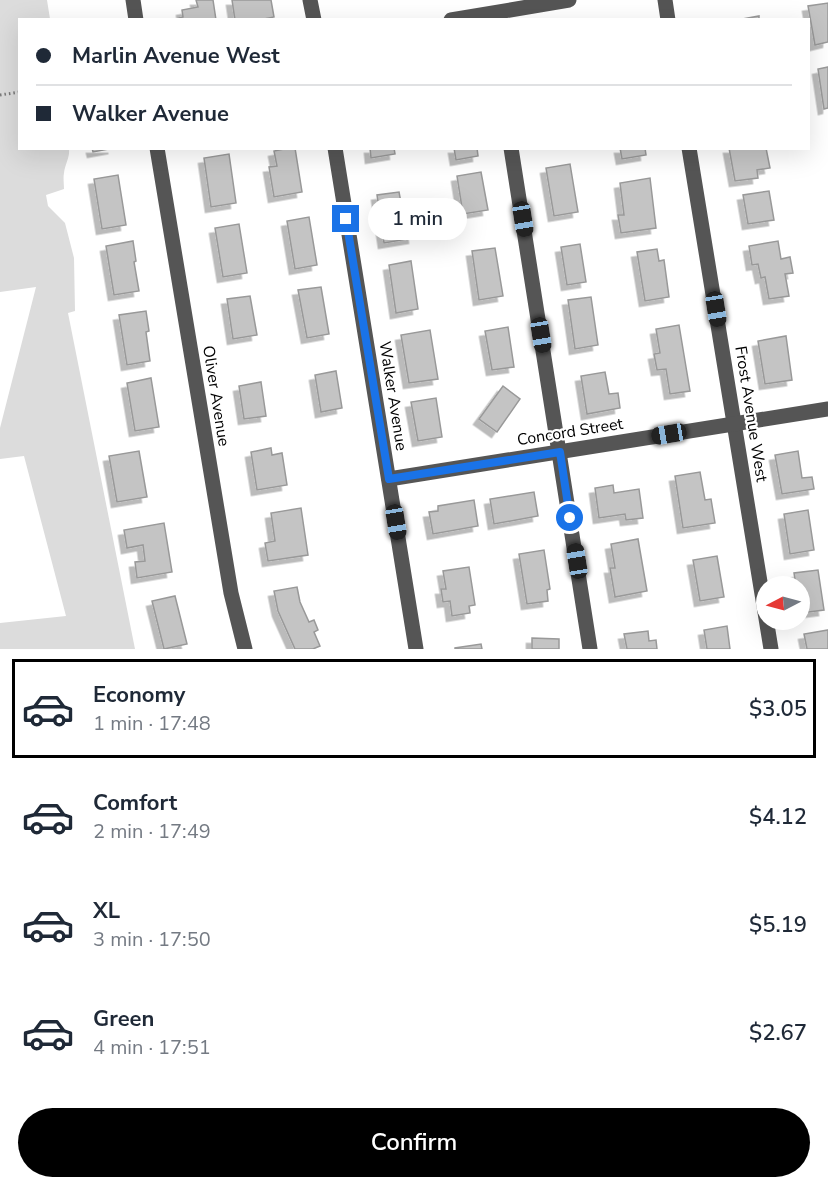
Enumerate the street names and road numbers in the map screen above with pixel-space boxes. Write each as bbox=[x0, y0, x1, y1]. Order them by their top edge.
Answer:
street label: Walker Avenue bbox=[373, 340, 413, 452]
street label: Oliver Avenue bbox=[197, 344, 235, 448]
street label: Frost Avenue West bbox=[729, 344, 773, 484]
street label: Concord Street bbox=[515, 413, 625, 451]

